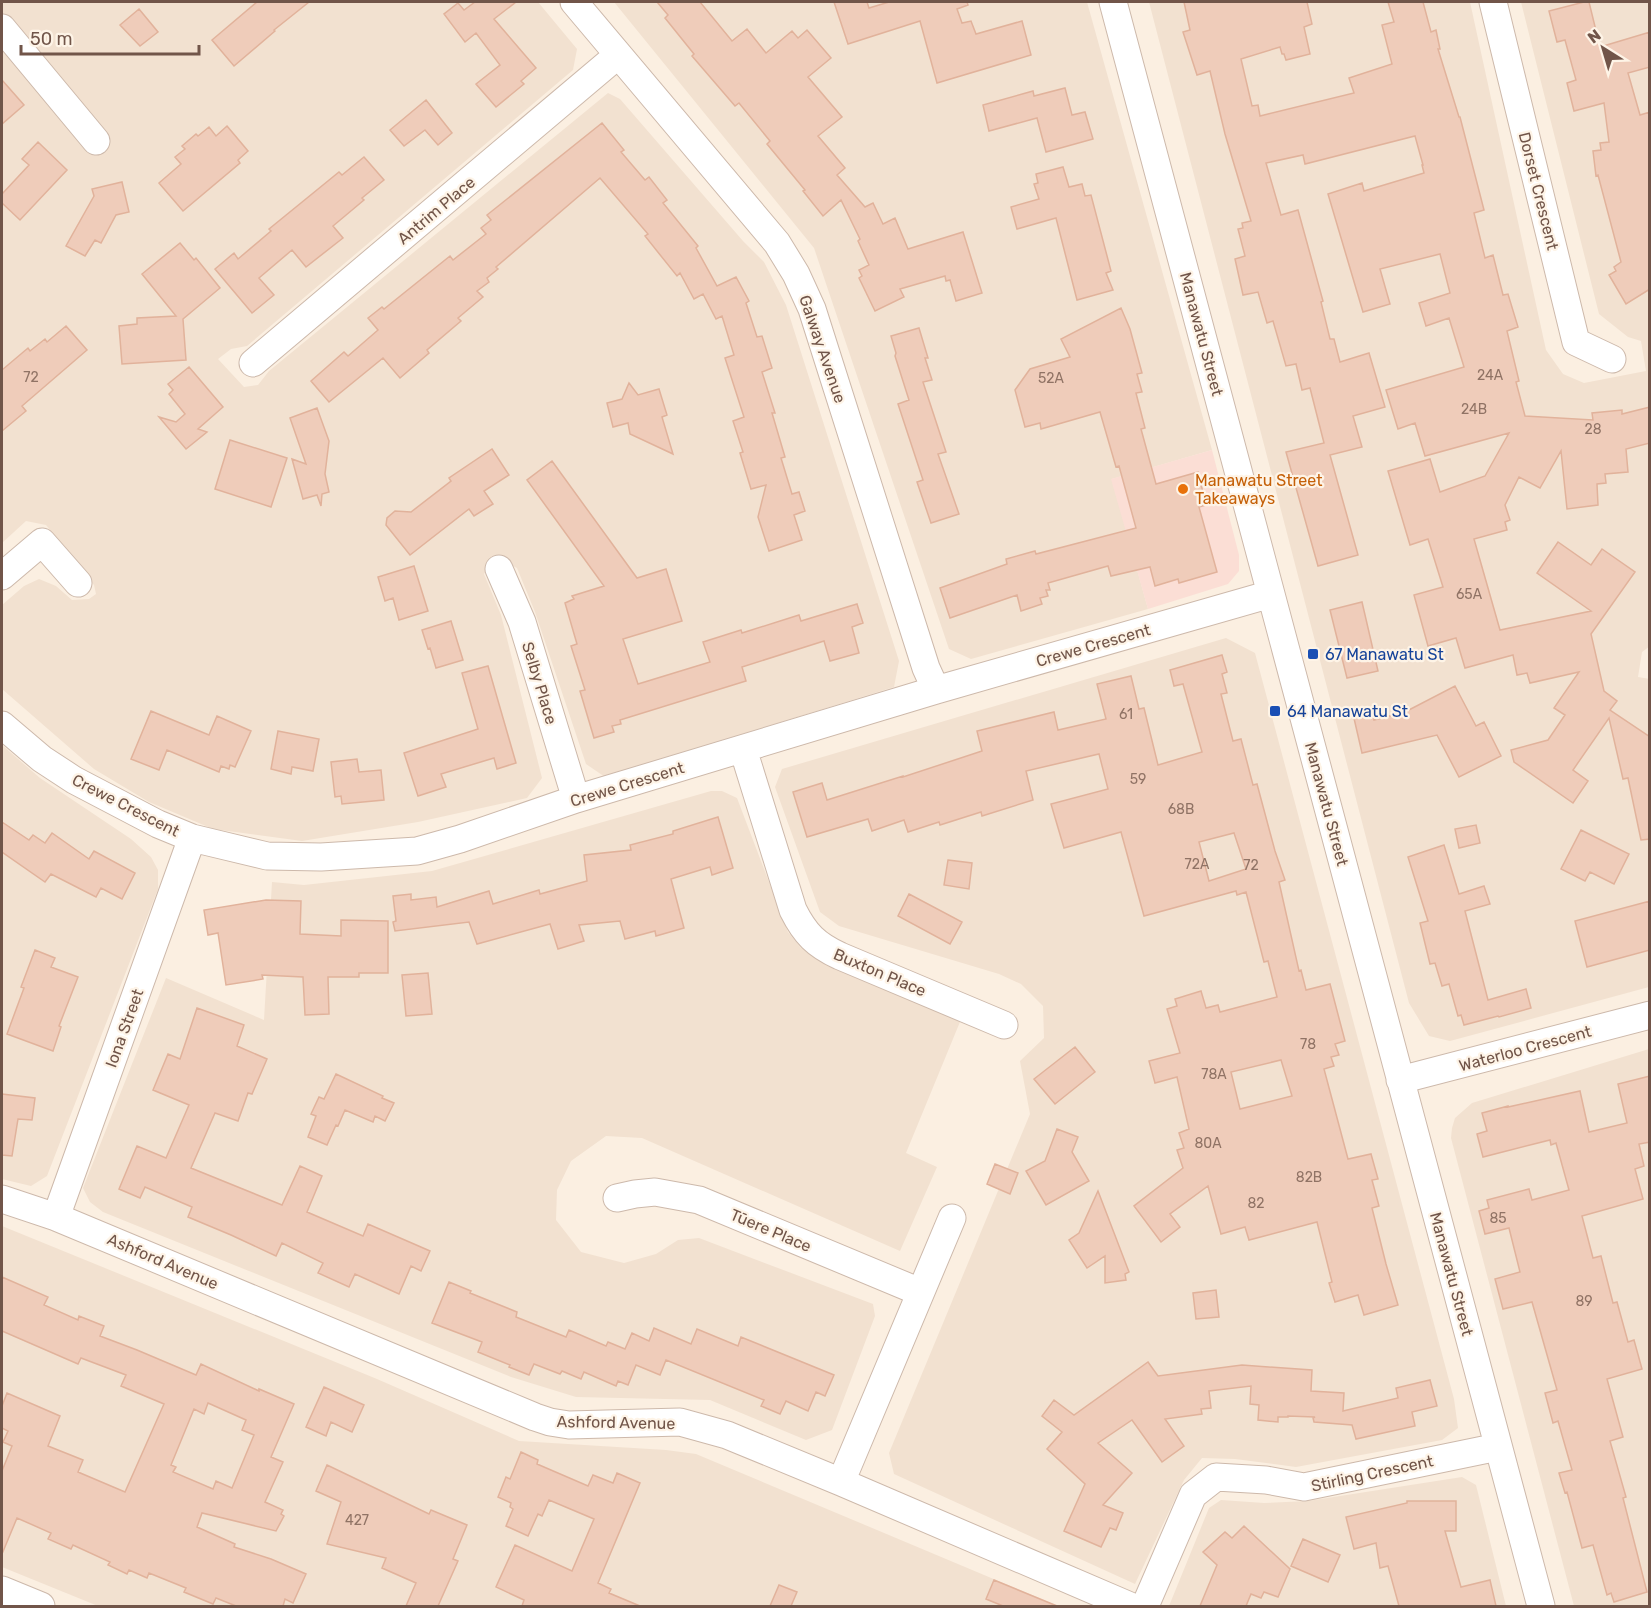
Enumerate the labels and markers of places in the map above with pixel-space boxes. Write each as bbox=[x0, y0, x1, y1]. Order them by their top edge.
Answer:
place label: Manawatu Street Takeaways bbox=[1195, 471, 1322, 508]
marker: Manawatu Street Takeaways bbox=[1176, 482, 1190, 496]
place label: 67 Manawatu St bbox=[1325, 645, 1444, 664]
marker: 67 Manawatu St bbox=[1306, 647, 1320, 661]
place label: 64 Manawatu St bbox=[1287, 702, 1408, 721]
marker: 64 Manawatu St bbox=[1268, 704, 1282, 718]

